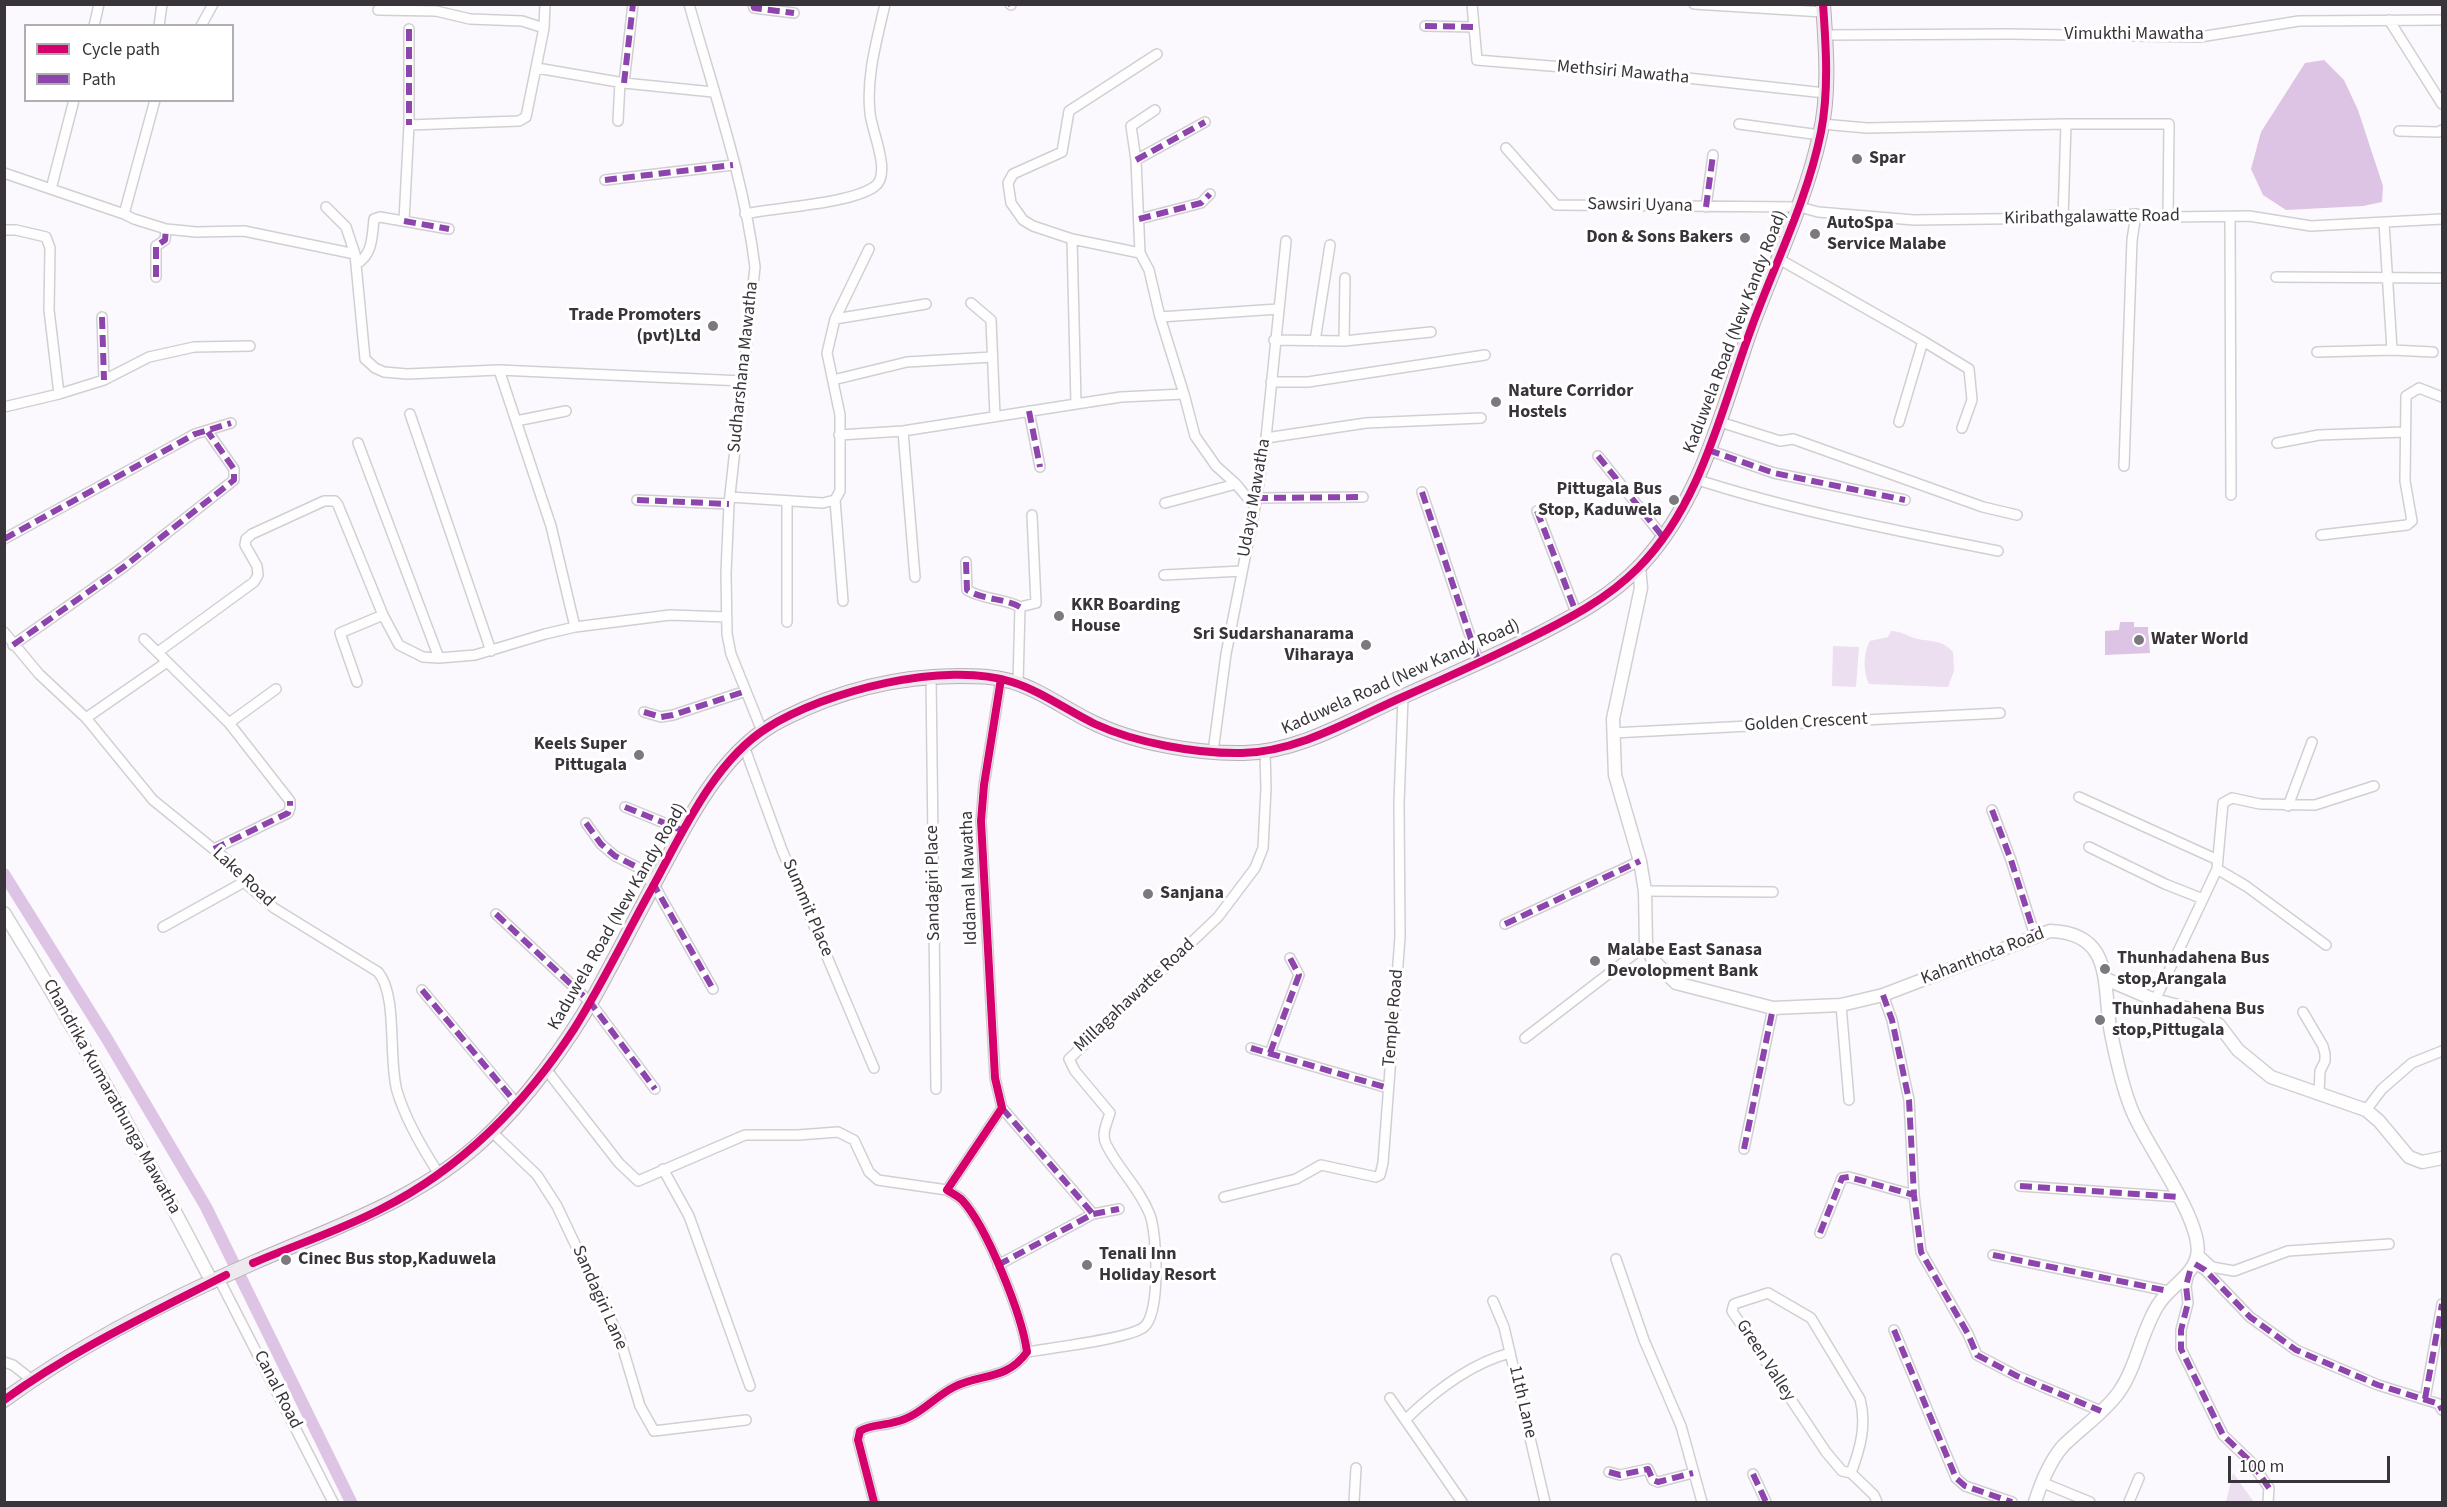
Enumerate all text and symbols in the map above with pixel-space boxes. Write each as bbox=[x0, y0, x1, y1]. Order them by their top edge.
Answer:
legend bbox=[24, 24, 234, 102]
street label: Vimukthi Mawatha bbox=[2064, 24, 2204, 46]
text: Cycle path bbox=[82, 37, 160, 62]
street label: Methsiri Mawatha bbox=[1556, 56, 1690, 90]
text: Path bbox=[82, 67, 116, 92]
place label: Spar bbox=[1869, 148, 1906, 170]
marker: Spar bbox=[1850, 152, 1864, 166]
street label: Sawsiri Uyana bbox=[1587, 194, 1693, 218]
street label: Kiribathgalawatte Road bbox=[2004, 206, 2180, 230]
street label: Kaduwela Road (New Kandy Road) bbox=[1680, 207, 1792, 457]
place label: AutoSpa Service Malabe bbox=[1827, 213, 1946, 256]
place label: Don & Sons Bakers bbox=[1586, 227, 1733, 249]
marker: AutoSpa Service Malabe bbox=[1808, 227, 1822, 241]
marker: Don & Sons Bakers bbox=[1738, 231, 1752, 245]
street label: Sudharshana Mawatha bbox=[724, 280, 764, 454]
place label: Trade Promoters (pvt)Ltd bbox=[569, 305, 701, 348]
marker: Trade Promoters (pvt)Ltd bbox=[706, 319, 720, 333]
place label: Nature Corridor Hostels bbox=[1508, 381, 1633, 424]
marker: Nature Corridor Hostels bbox=[1489, 395, 1503, 409]
street label: Udaya Mawatha bbox=[1234, 437, 1276, 559]
place label: Pittugala Bus Stop, Kaduwela bbox=[1538, 479, 1662, 522]
marker: Pittugala Bus Stop, Kaduwela bbox=[1667, 493, 1681, 507]
place label: KKR Boarding House bbox=[1071, 595, 1180, 638]
marker: KKR Boarding House bbox=[1052, 609, 1066, 623]
street label: Kaduwela Road (New Kandy Road) bbox=[1278, 616, 1524, 740]
place label: Sri Sudarshanarama Viharaya bbox=[1193, 624, 1354, 666]
place label: Water World bbox=[2151, 629, 2248, 651]
marker: Water World bbox=[2132, 633, 2146, 647]
marker: Sri Sudarshanarama Viharaya bbox=[1359, 638, 1373, 652]
street label: Golden Crescent bbox=[1744, 709, 1868, 737]
place label: Keels Super Pittugala bbox=[534, 734, 627, 777]
marker: Keels Super Pittugala bbox=[632, 748, 646, 762]
street label: Kaduwela Road (New Kandy Road) bbox=[544, 800, 692, 1034]
street label: Iddamal Mawatha bbox=[957, 810, 983, 946]
street label: Sandagiri Place bbox=[922, 825, 946, 941]
street label: Lake Road bbox=[207, 844, 279, 912]
street label: Summit Place bbox=[777, 856, 837, 960]
place label: Sanjana bbox=[1160, 883, 1224, 905]
marker: Sanjana bbox=[1141, 887, 1155, 901]
street label: Kahanthota Road bbox=[1918, 924, 2048, 990]
street label: Millagahawatte Road bbox=[1070, 935, 1200, 1057]
place label: Malabe East Sanasa Devolopment Bank bbox=[1607, 940, 1762, 982]
place label: Thunhadahena Bus stop,Arangala bbox=[2117, 948, 2269, 990]
marker: Malabe East Sanasa Devolopment Bank bbox=[1588, 954, 1602, 968]
marker: Thunhadahena Bus stop,Arangala bbox=[2098, 962, 2112, 976]
street label: Temple Road bbox=[1379, 968, 1409, 1068]
street label: Chandrika Kumarathunga Mawatha bbox=[37, 976, 185, 1218]
place label: Thunhadahena Bus stop,Pittugala bbox=[2112, 999, 2264, 1042]
marker: Thunhadahena Bus stop,Pittugala bbox=[2093, 1013, 2107, 1027]
street label: Sandagiri Lane bbox=[566, 1242, 632, 1354]
place label: Tenali Inn Holiday Resort bbox=[1099, 1244, 1216, 1286]
place label: Cinec Bus stop,Kaduwela bbox=[298, 1249, 496, 1271]
marker: Cinec Bus stop,Kaduwela bbox=[279, 1253, 293, 1267]
marker: Tenali Inn Holiday Resort bbox=[1080, 1258, 1094, 1272]
street label: Green Valley bbox=[1731, 1316, 1799, 1406]
street label: Canal Road bbox=[248, 1347, 306, 1433]
street label: 11th Lane bbox=[1503, 1364, 1541, 1440]
scale bar bbox=[2231, 1444, 2393, 1482]
text: 100 m bbox=[2239, 1454, 2284, 1479]

